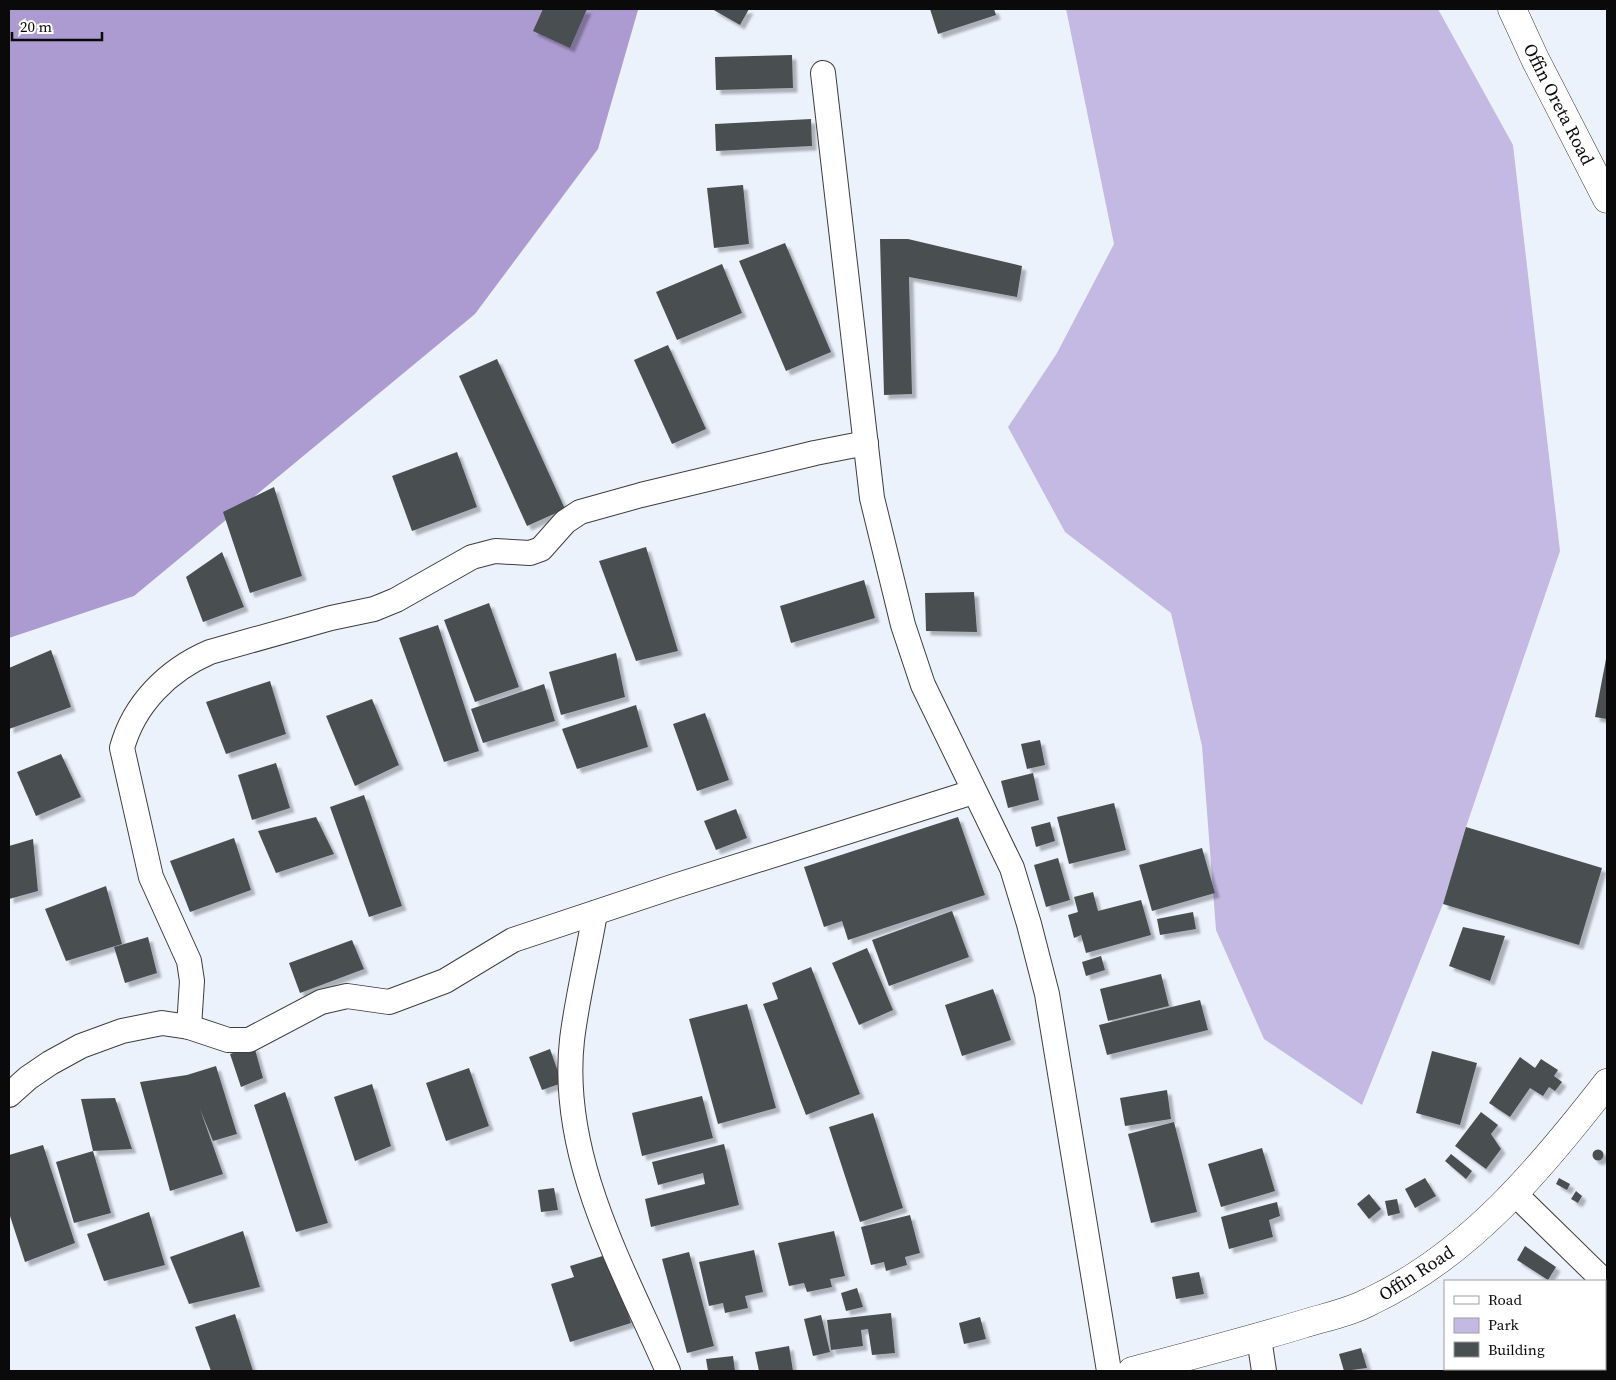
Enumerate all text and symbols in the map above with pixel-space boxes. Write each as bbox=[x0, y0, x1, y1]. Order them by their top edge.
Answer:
scale bar bbox=[12, 10, 102, 42]
text: 20 m bbox=[20, 16, 52, 37]
street label: Offin Oreta Road bbox=[1518, 39, 1600, 169]
street label: Offin Road bbox=[1374, 1239, 1458, 1307]
legend bbox=[1444, 1280, 1606, 1370]
text: Road bbox=[1488, 1289, 1522, 1310]
text: Park bbox=[1488, 1314, 1520, 1335]
text: Building bbox=[1488, 1339, 1545, 1360]

